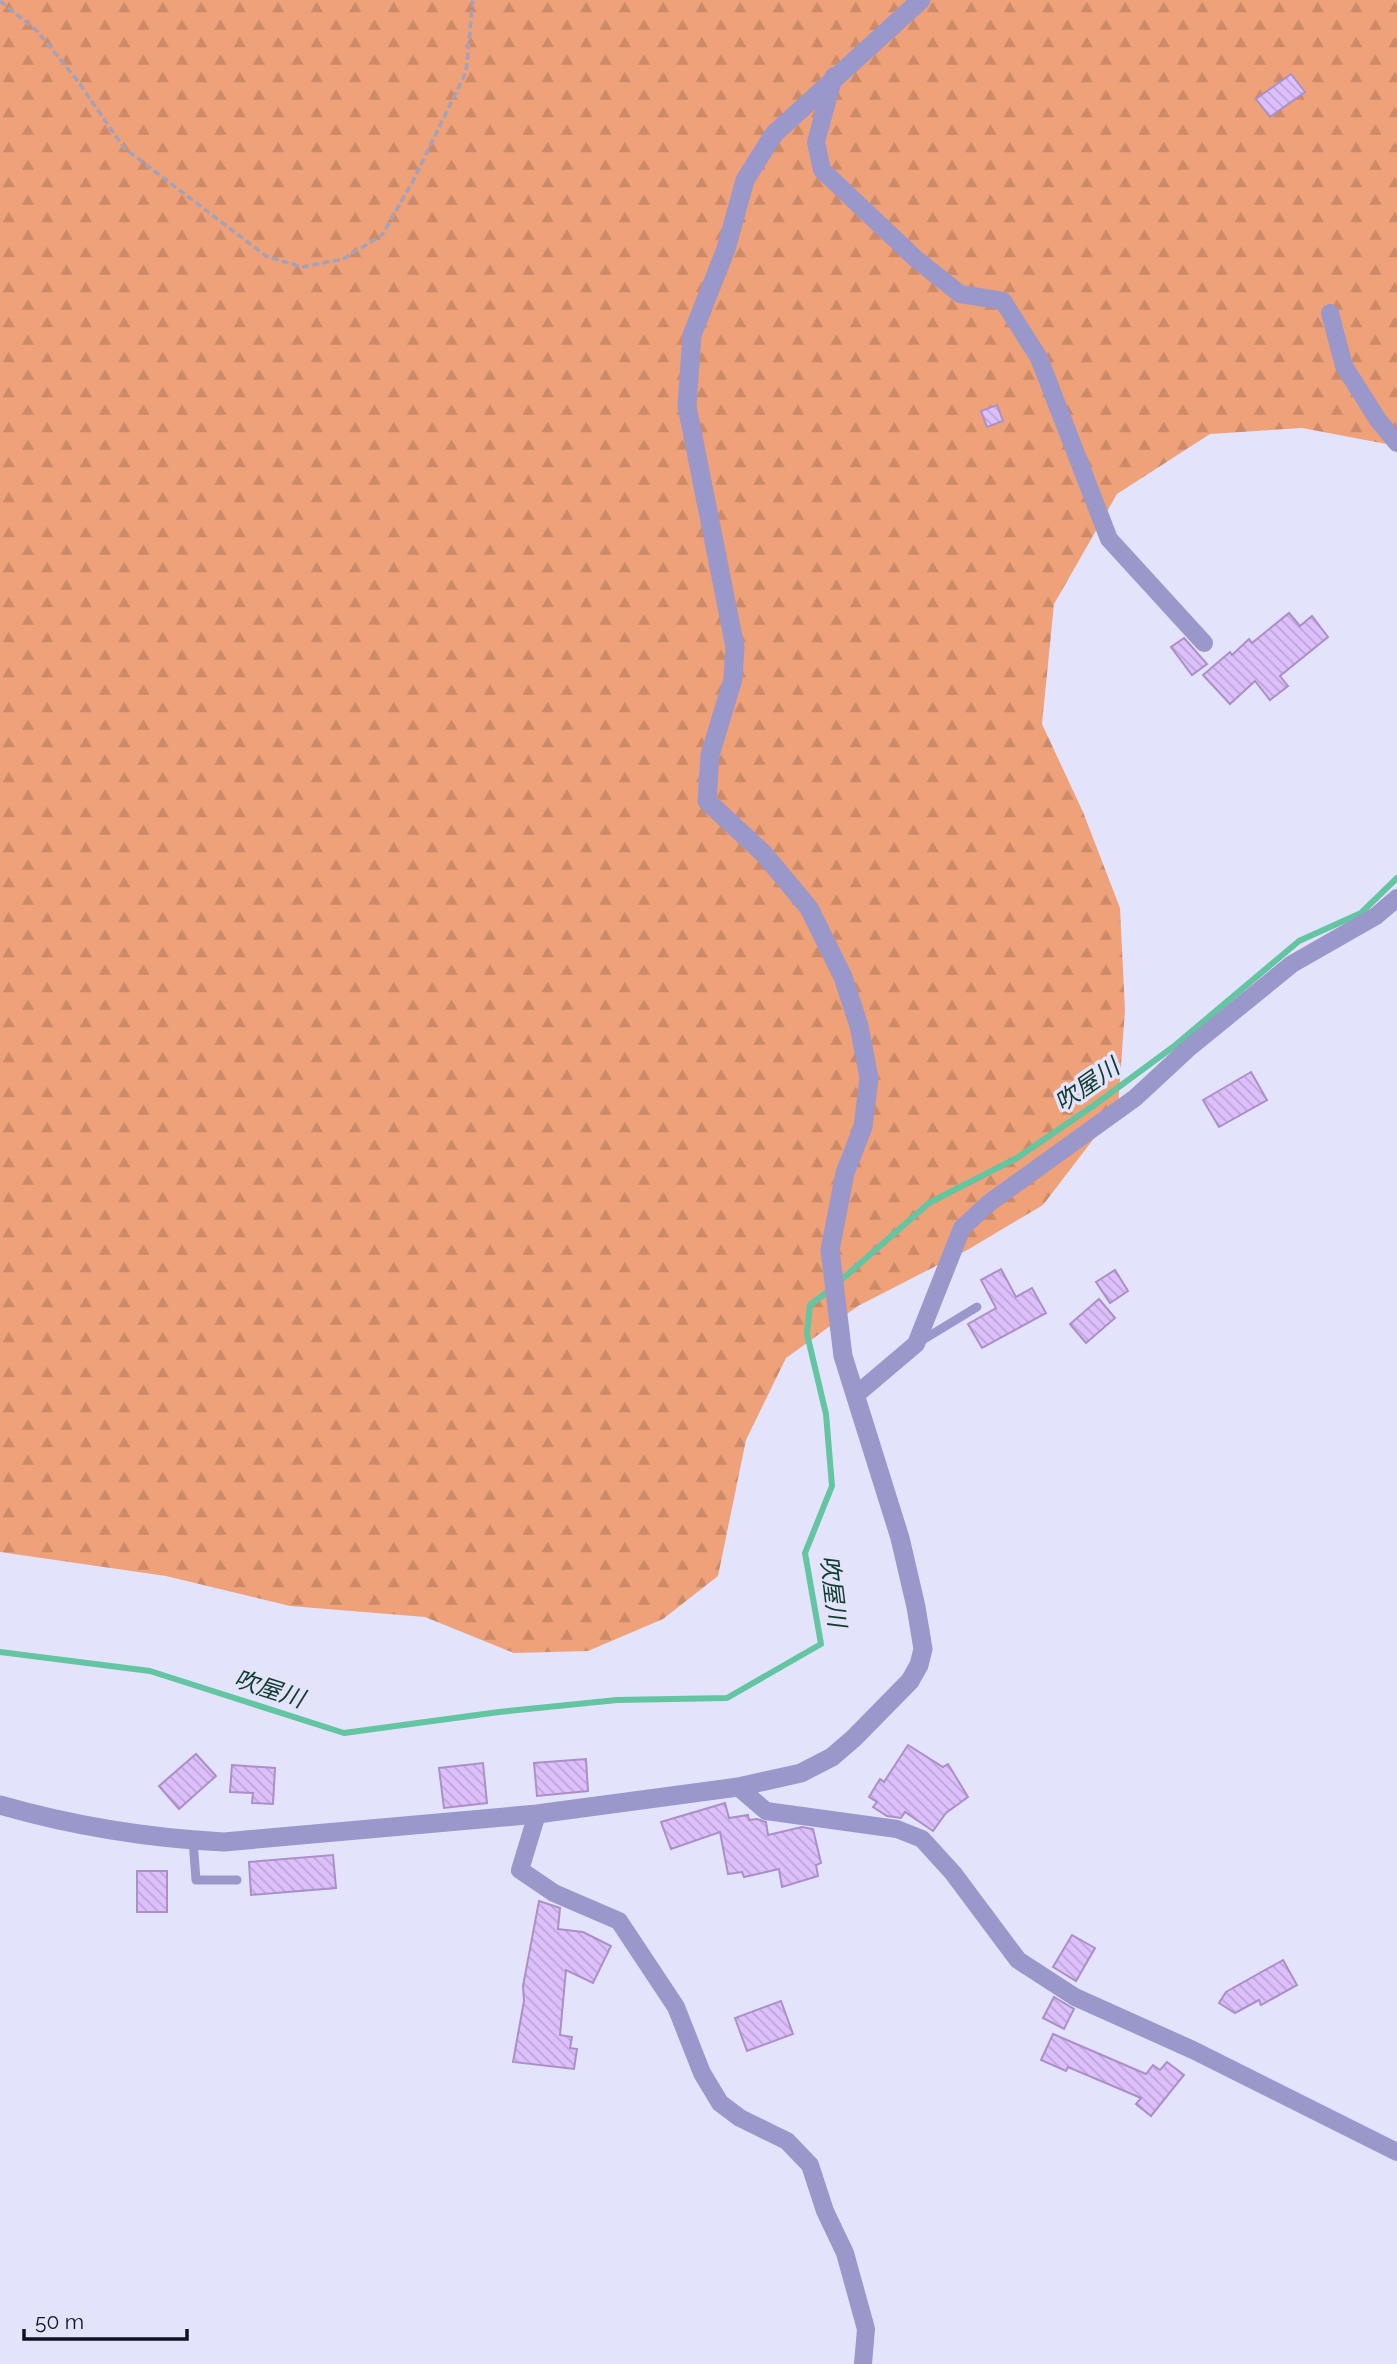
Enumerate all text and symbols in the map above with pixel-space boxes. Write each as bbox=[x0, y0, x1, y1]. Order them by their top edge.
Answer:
water label: 吹屋川 bbox=[1049, 1050, 1127, 1117]
water label: 吹屋川 bbox=[815, 1553, 853, 1631]
water label: 吹屋川 bbox=[230, 1664, 311, 1714]
scale bar bbox=[24, 2298, 187, 2342]
text: 50 m bbox=[35, 2309, 84, 2334]

